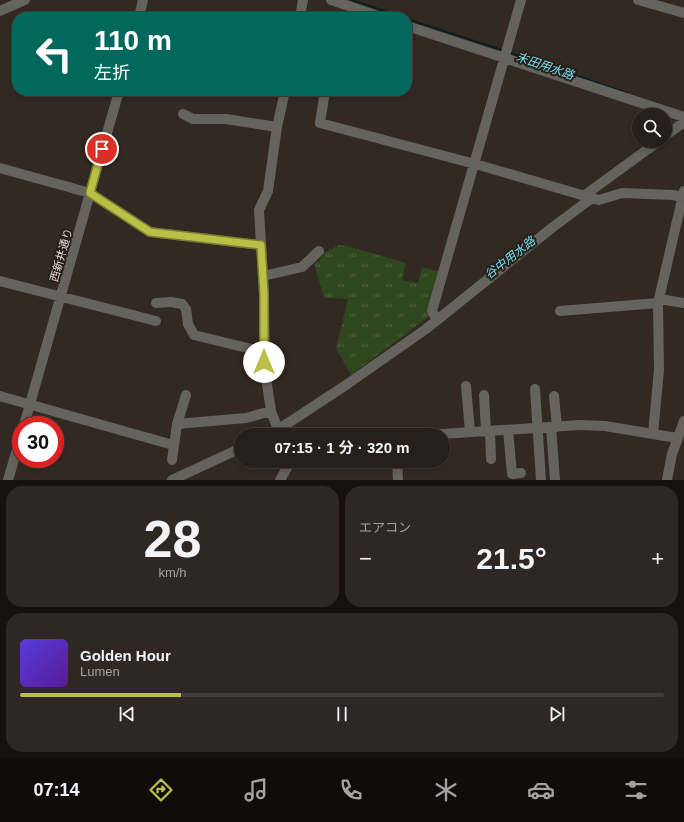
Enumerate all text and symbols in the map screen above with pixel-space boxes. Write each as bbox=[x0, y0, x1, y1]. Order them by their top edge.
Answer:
text: 110 m bbox=[94, 25, 172, 56]
icon: left bbox=[28, 28, 80, 80]
water label: 末田用水路 bbox=[514, 50, 577, 83]
text: 左折 bbox=[94, 63, 130, 83]
map controls bbox=[632, 108, 672, 148]
button: search bbox=[632, 108, 672, 148]
pin bbox=[85, 132, 119, 166]
icon: arrive bbox=[91, 138, 113, 160]
street label: 西新井通り bbox=[48, 227, 74, 283]
water label: 谷中用水路 bbox=[482, 233, 539, 282]
position arrow bbox=[243, 341, 285, 383]
speed limit sign: 30 bbox=[12, 416, 64, 468]
text: 07:15 · 1 分 · 320 m bbox=[274, 439, 410, 456]
text: 28 bbox=[144, 510, 201, 568]
text: エアコン bbox=[359, 520, 411, 535]
text: 21.5° bbox=[476, 542, 547, 575]
text: − bbox=[359, 546, 372, 571]
text: + bbox=[651, 546, 664, 571]
text: km/h bbox=[158, 565, 187, 580]
text: Golden Hour bbox=[80, 647, 171, 664]
text: Lumen bbox=[80, 664, 120, 679]
icon: previous bbox=[116, 703, 138, 725]
icon: pause bbox=[331, 703, 353, 725]
icon: next bbox=[546, 703, 568, 725]
icon: directions bbox=[147, 776, 175, 804]
icon: music bbox=[242, 776, 270, 804]
icon: phone bbox=[337, 776, 365, 804]
icon: climate bbox=[432, 776, 460, 804]
icon: car bbox=[527, 776, 555, 804]
icon: filters bbox=[622, 776, 650, 804]
text: 07:14 bbox=[34, 780, 80, 800]

